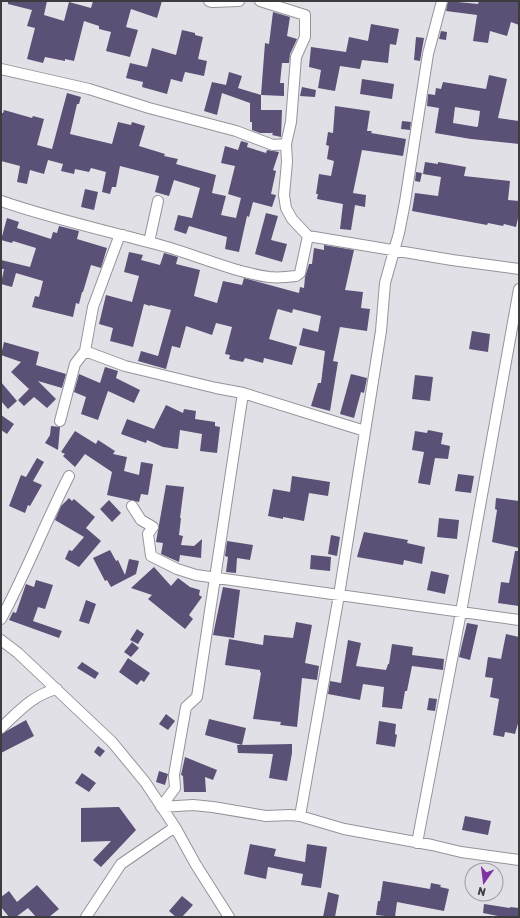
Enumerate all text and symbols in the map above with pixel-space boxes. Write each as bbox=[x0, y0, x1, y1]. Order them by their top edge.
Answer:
north arrow bbox=[464, 862, 504, 902]
text: N bbox=[476, 884, 487, 898]

